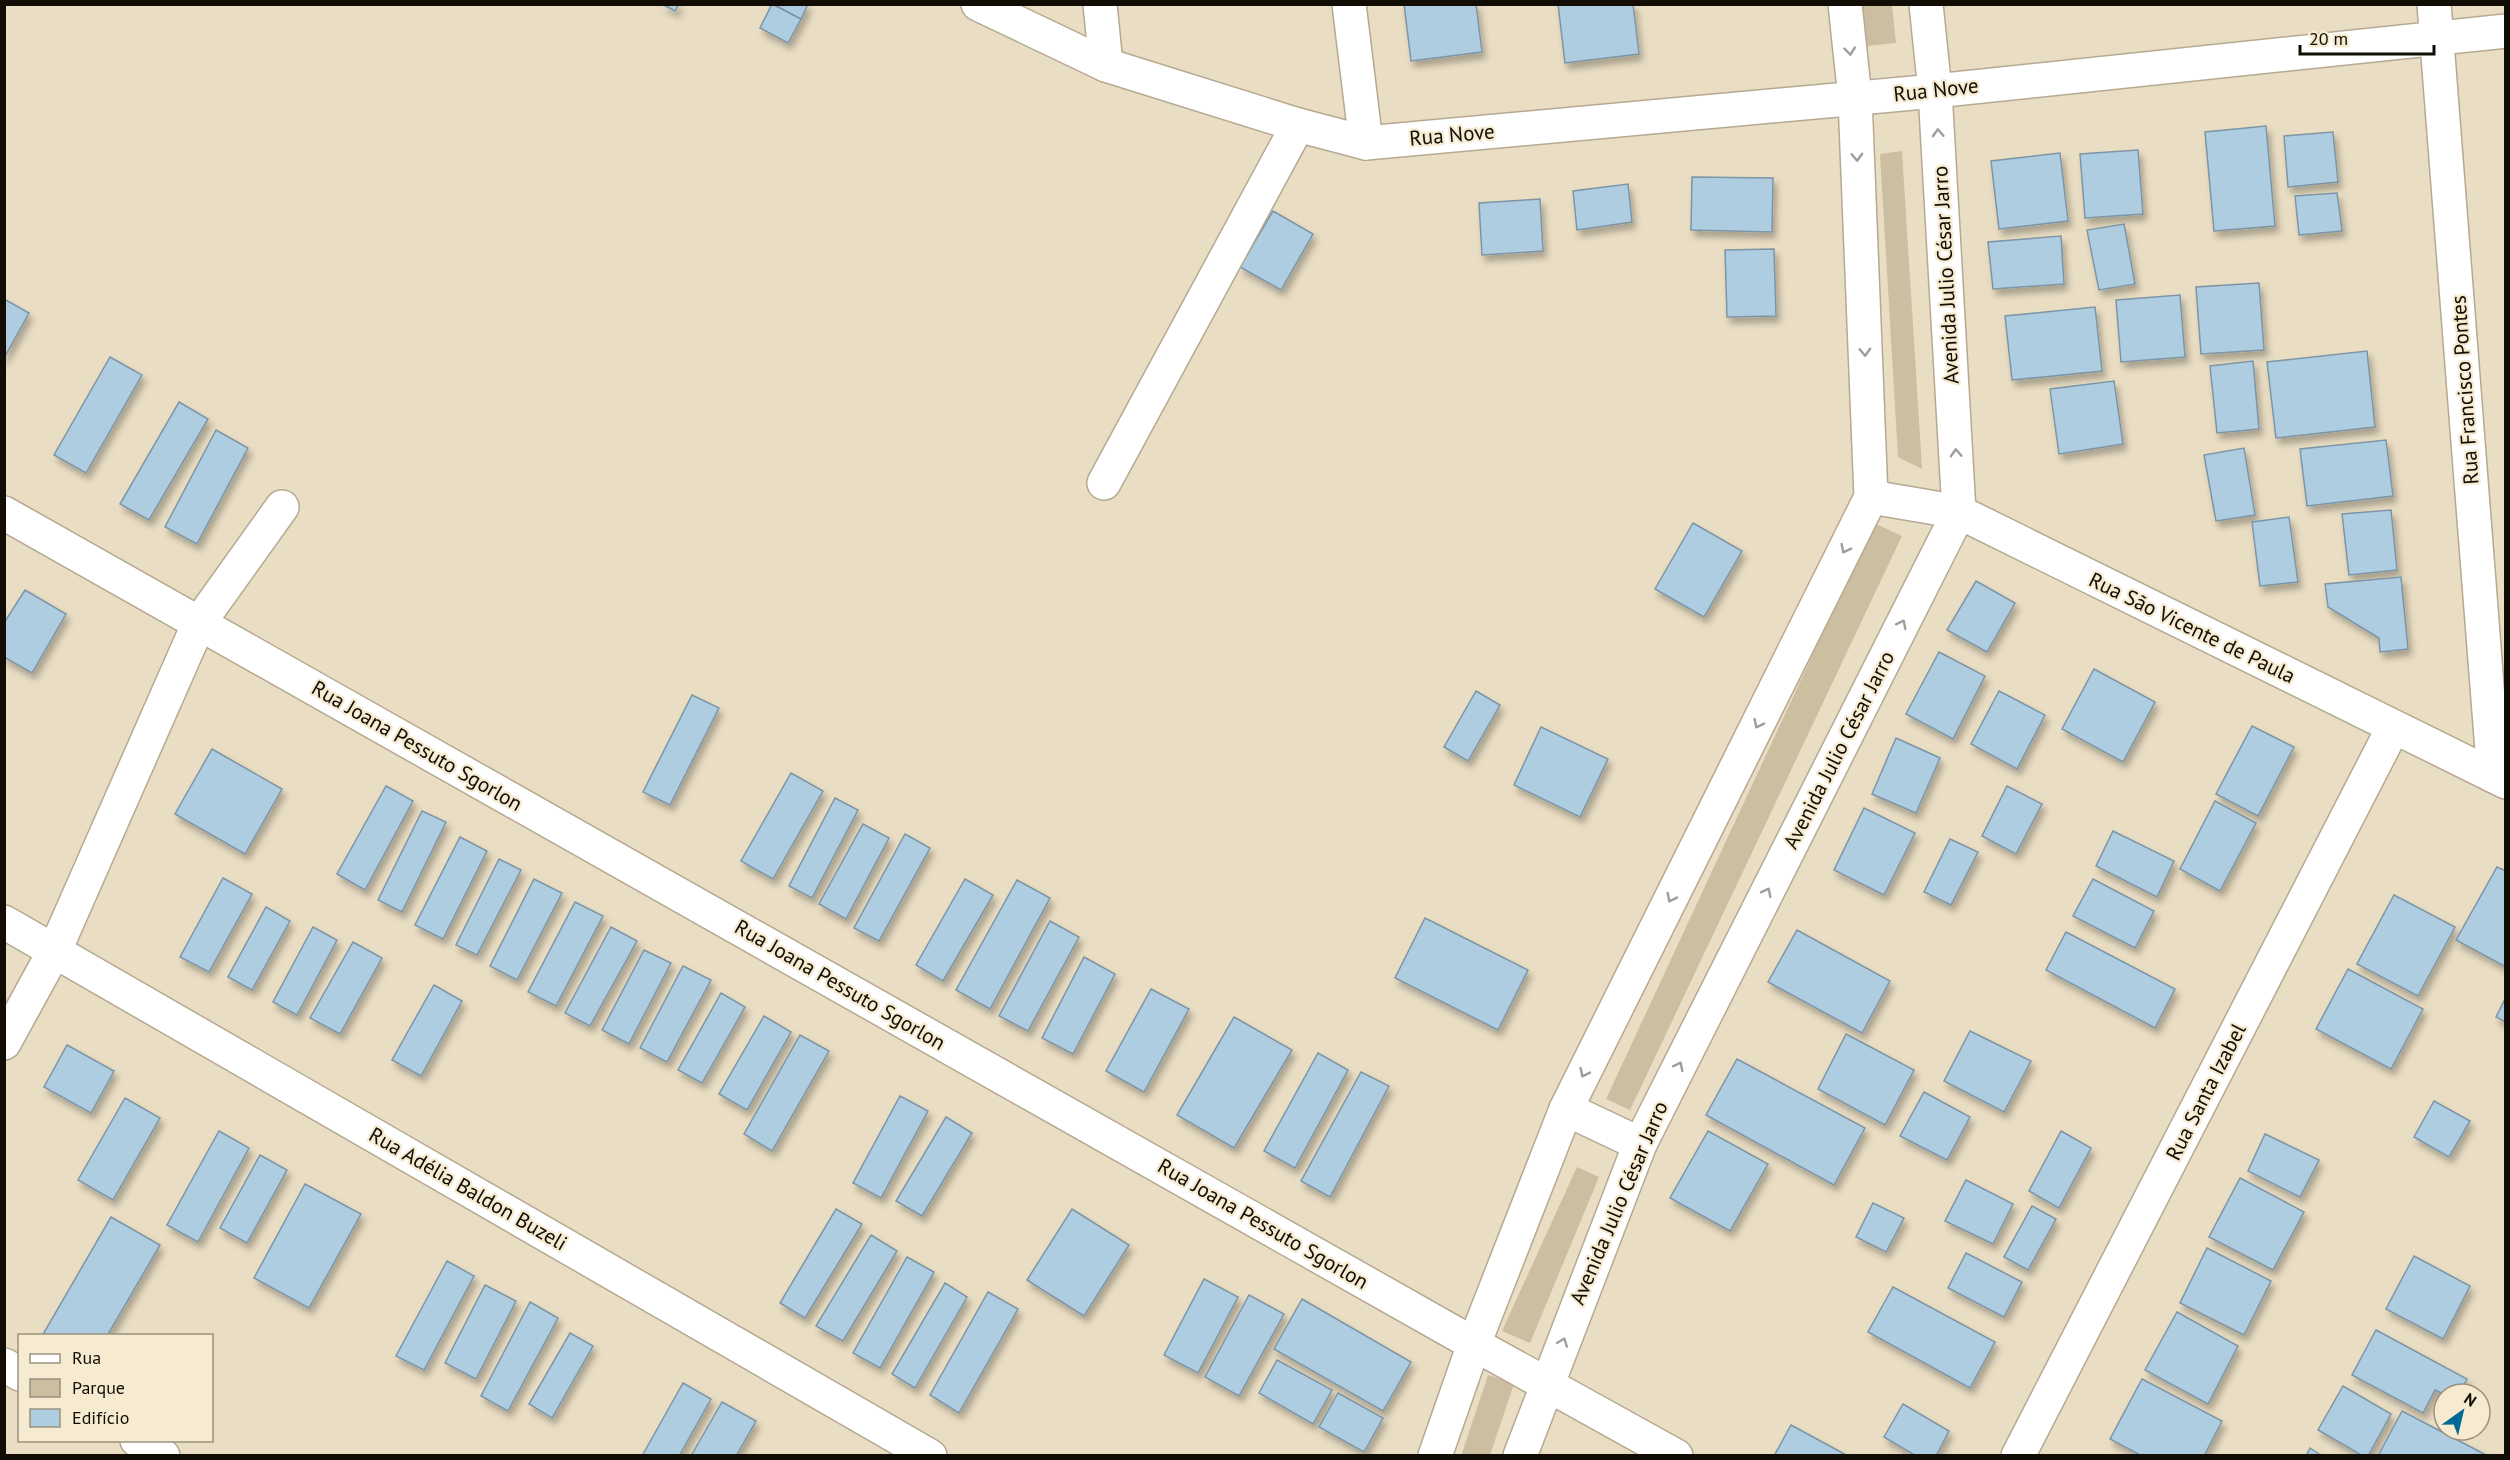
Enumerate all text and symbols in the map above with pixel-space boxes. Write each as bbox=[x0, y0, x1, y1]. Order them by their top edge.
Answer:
scale bar bbox=[2300, 18, 2434, 56]
text: 20 m bbox=[2309, 27, 2348, 50]
one-way arrow bbox=[1843, 47, 1856, 56]
street label: Rua Nove bbox=[1892, 72, 1980, 107]
street label: Rua Nove bbox=[1408, 117, 1496, 152]
one-way arrow bbox=[1931, 128, 1944, 137]
one-way arrow bbox=[1851, 152, 1863, 161]
street label: Avenida Julio César Jarro bbox=[1926, 165, 1965, 385]
street label: Rua Francisco Pontes bbox=[2444, 295, 2485, 485]
one-way arrow bbox=[1858, 347, 1871, 356]
one-way arrow bbox=[1949, 449, 1962, 458]
one-way arrow bbox=[1840, 543, 1852, 554]
street label: Rua São Vicente de Paula bbox=[2085, 566, 2300, 689]
one-way arrow bbox=[1895, 619, 1907, 630]
street label: Avenida Julio César Jarro bbox=[1777, 646, 1900, 853]
street label: Rua Joana Pessuto Sgorlon bbox=[307, 674, 528, 817]
one-way arrow bbox=[1753, 717, 1765, 728]
one-way arrow bbox=[1760, 887, 1771, 898]
one-way arrow bbox=[1666, 892, 1678, 903]
street label: Rua Joana Pessuto Sgorlon bbox=[730, 913, 951, 1056]
street label: Rua Santa Izabel bbox=[2160, 1019, 2252, 1165]
one-way arrow bbox=[1672, 1061, 1683, 1072]
one-way arrow bbox=[1580, 1067, 1591, 1077]
street label: Avenida Julio César Jarro bbox=[1563, 1097, 1674, 1309]
street label: Rua Adélia Baldon Buzeli bbox=[364, 1121, 572, 1256]
street label: Rua Joana Pessuto Sgorlon bbox=[1153, 1152, 1374, 1295]
legend bbox=[18, 1334, 213, 1442]
one-way arrow bbox=[1556, 1337, 1568, 1348]
text: Rua bbox=[72, 1346, 101, 1369]
text: Parque bbox=[72, 1376, 125, 1399]
north arrow bbox=[2432, 1382, 2492, 1442]
text: N bbox=[2460, 1388, 2480, 1411]
text: Edifício bbox=[72, 1406, 129, 1429]

